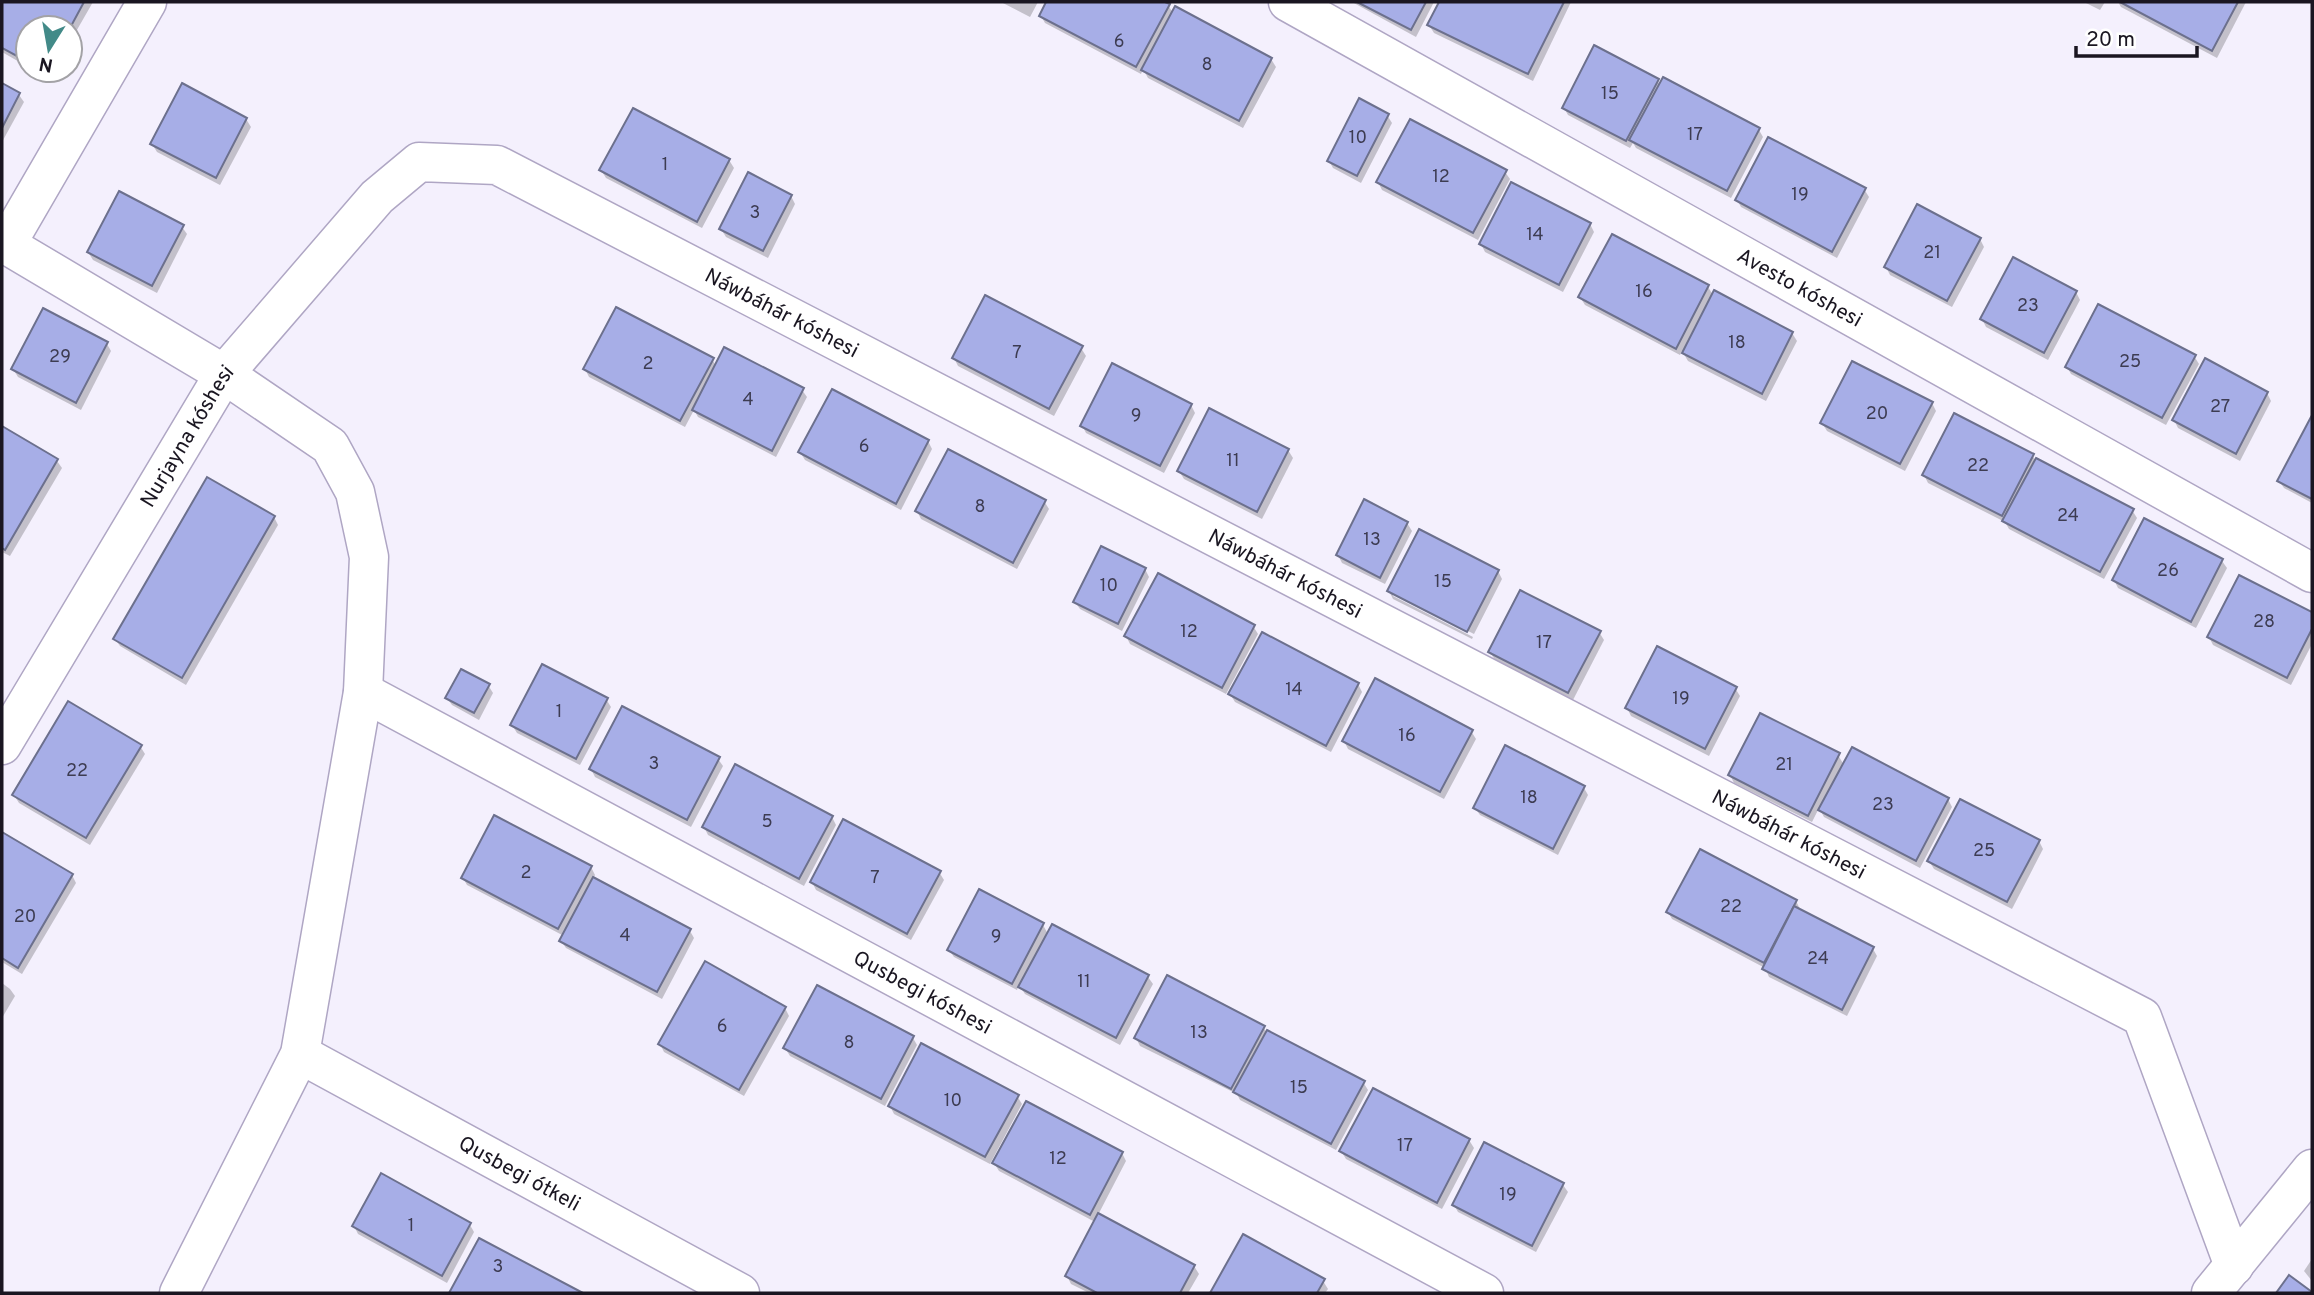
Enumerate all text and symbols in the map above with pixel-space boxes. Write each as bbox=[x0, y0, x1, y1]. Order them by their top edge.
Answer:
north arrow bbox=[14, 14, 84, 84]
scale bar bbox=[2076, 14, 2197, 58]
text: 20 m bbox=[2086, 27, 2135, 54]
house number: 6 bbox=[1114, 31, 1124, 54]
text: N bbox=[37, 51, 55, 77]
house number: 8 bbox=[1202, 54, 1213, 77]
house number: 15 bbox=[1601, 83, 1619, 106]
house number: 17 bbox=[1687, 124, 1703, 147]
house number: 10 bbox=[1349, 127, 1367, 150]
house number: 1 bbox=[662, 154, 668, 177]
house number: 12 bbox=[1432, 166, 1450, 189]
house number: 19 bbox=[1791, 184, 1809, 207]
house number: 3 bbox=[750, 202, 760, 225]
house number: 14 bbox=[1526, 224, 1544, 247]
house number: 21 bbox=[1923, 242, 1941, 265]
street label: Avesto kóshesi bbox=[1732, 243, 1867, 334]
street label: Náwbáhár kóshesi bbox=[700, 263, 863, 365]
house number: 16 bbox=[1635, 281, 1653, 304]
house number: 23 bbox=[2017, 295, 2039, 318]
house number: 18 bbox=[1728, 332, 1746, 355]
house number: 7 bbox=[1012, 342, 1022, 365]
house number: 29 bbox=[49, 346, 71, 369]
house number: 25 bbox=[2119, 351, 2141, 374]
house number: 2 bbox=[642, 353, 654, 376]
street label: Nurjayna kóshesi bbox=[135, 360, 241, 513]
house number: 4 bbox=[742, 389, 754, 412]
house number: 27 bbox=[2210, 396, 2230, 419]
house number: 20 bbox=[1866, 403, 1888, 426]
house number: 9 bbox=[1131, 405, 1141, 428]
house number: 6 bbox=[859, 436, 869, 459]
house number: 11 bbox=[1226, 450, 1240, 473]
house number: 22 bbox=[1967, 455, 1989, 478]
house number: 8 bbox=[975, 496, 986, 519]
house number: 24 bbox=[2057, 505, 2079, 528]
street label: Náwbáhár kóshesi bbox=[1203, 524, 1367, 626]
house number: 13 bbox=[1363, 529, 1381, 552]
house number: 26 bbox=[2157, 560, 2179, 583]
house number: 15 bbox=[1434, 571, 1452, 594]
house number: 10 bbox=[1100, 575, 1118, 598]
house number: 28 bbox=[2253, 611, 2275, 634]
house number: 12 bbox=[1180, 621, 1198, 644]
house number: 17 bbox=[1536, 632, 1552, 655]
house number: 14 bbox=[1285, 679, 1303, 702]
house number: 19 bbox=[1672, 688, 1690, 711]
house number: 1 bbox=[556, 701, 562, 724]
house number: 16 bbox=[1398, 725, 1416, 748]
house number: 3 bbox=[649, 753, 659, 776]
house number: 21 bbox=[1775, 754, 1793, 777]
house number: 22 bbox=[66, 760, 88, 783]
street label: Náwbáhár kóshesi bbox=[1707, 784, 1870, 887]
house number: 18 bbox=[1520, 787, 1538, 810]
house number: 23 bbox=[1872, 794, 1894, 817]
house number: 5 bbox=[761, 811, 773, 834]
house number: 25 bbox=[1973, 840, 1995, 863]
house number: 2 bbox=[520, 862, 532, 885]
house number: 7 bbox=[870, 867, 880, 890]
house number: 22 bbox=[1720, 896, 1742, 919]
house number: 20 bbox=[14, 906, 36, 929]
house number: 4 bbox=[619, 925, 631, 948]
house number: 9 bbox=[991, 926, 1001, 949]
street label: Qusbegi kóshesi bbox=[848, 945, 996, 1042]
house number: 24 bbox=[1807, 948, 1829, 971]
house number: 11 bbox=[1077, 971, 1091, 994]
house number: 6 bbox=[717, 1016, 727, 1039]
house number: 13 bbox=[1190, 1022, 1208, 1045]
house number: 8 bbox=[844, 1032, 855, 1055]
house number: 15 bbox=[1290, 1077, 1308, 1100]
house number: 10 bbox=[944, 1090, 962, 1113]
street label: Qusbegi ótkeli bbox=[453, 1131, 585, 1219]
house number: 17 bbox=[1397, 1135, 1413, 1158]
house number: 12 bbox=[1049, 1148, 1067, 1171]
house number: 19 bbox=[1499, 1184, 1517, 1207]
house number: 1 bbox=[408, 1215, 414, 1238]
house number: 3 bbox=[493, 1256, 503, 1279]

